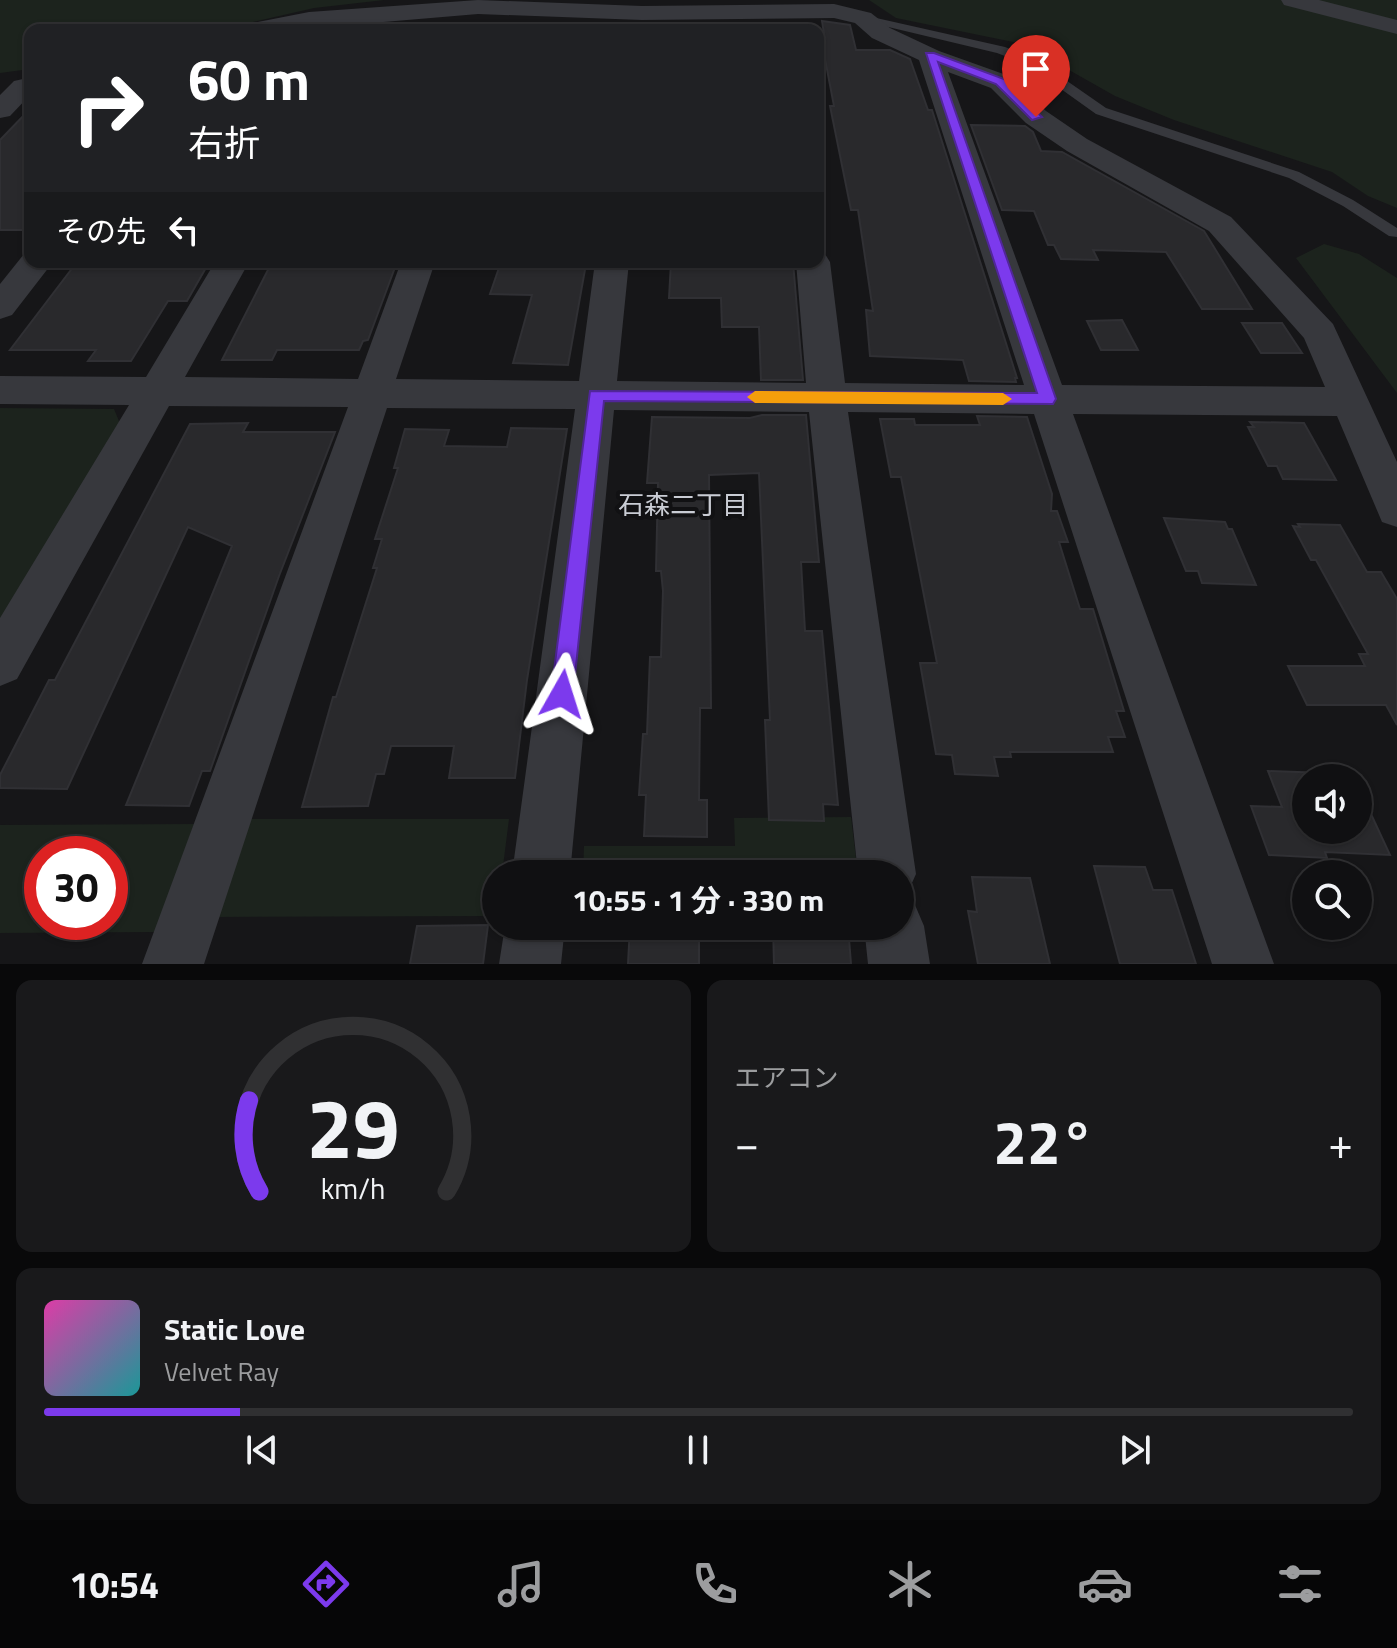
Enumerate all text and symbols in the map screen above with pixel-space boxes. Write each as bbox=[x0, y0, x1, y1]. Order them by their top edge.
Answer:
pin bbox=[1002, 35, 1070, 117]
text: 60 m bbox=[188, 37, 310, 122]
icon: arrive bbox=[1014, 47, 1058, 91]
icon: right bbox=[56, 56, 160, 160]
text: 右折 bbox=[188, 115, 260, 170]
text: その先 bbox=[56, 208, 146, 254]
icon: left bbox=[162, 208, 206, 252]
district label: 石森二丁目 bbox=[618, 485, 748, 524]
position arrow bbox=[520, 652, 604, 736]
map controls bbox=[1292, 764, 1372, 940]
button: sound bbox=[1292, 764, 1372, 844]
speed limit sign: 30 bbox=[24, 836, 128, 940]
button: search bbox=[1292, 860, 1372, 940]
text: 10:55 · 1 分 · 330 m bbox=[572, 877, 824, 923]
text: エアコン bbox=[735, 1058, 839, 1097]
text: 29 bbox=[307, 1064, 400, 1190]
text: 22° bbox=[993, 1096, 1094, 1187]
text: − bbox=[735, 1109, 759, 1176]
text: + bbox=[1328, 1109, 1353, 1176]
text: km/h bbox=[321, 1167, 386, 1210]
text: Static Love bbox=[164, 1306, 305, 1352]
text: Velvet Ray bbox=[164, 1352, 279, 1391]
icon: previous bbox=[240, 1428, 284, 1472]
icon: pause bbox=[676, 1428, 720, 1472]
icon: next bbox=[1113, 1428, 1157, 1472]
icon: directions bbox=[298, 1556, 354, 1612]
icon: music bbox=[493, 1556, 549, 1612]
icon: phone bbox=[687, 1556, 743, 1612]
icon: climate bbox=[882, 1556, 938, 1612]
icon: car bbox=[1077, 1556, 1133, 1612]
icon: filters bbox=[1272, 1556, 1328, 1612]
text: 10:54 bbox=[69, 1557, 159, 1612]

